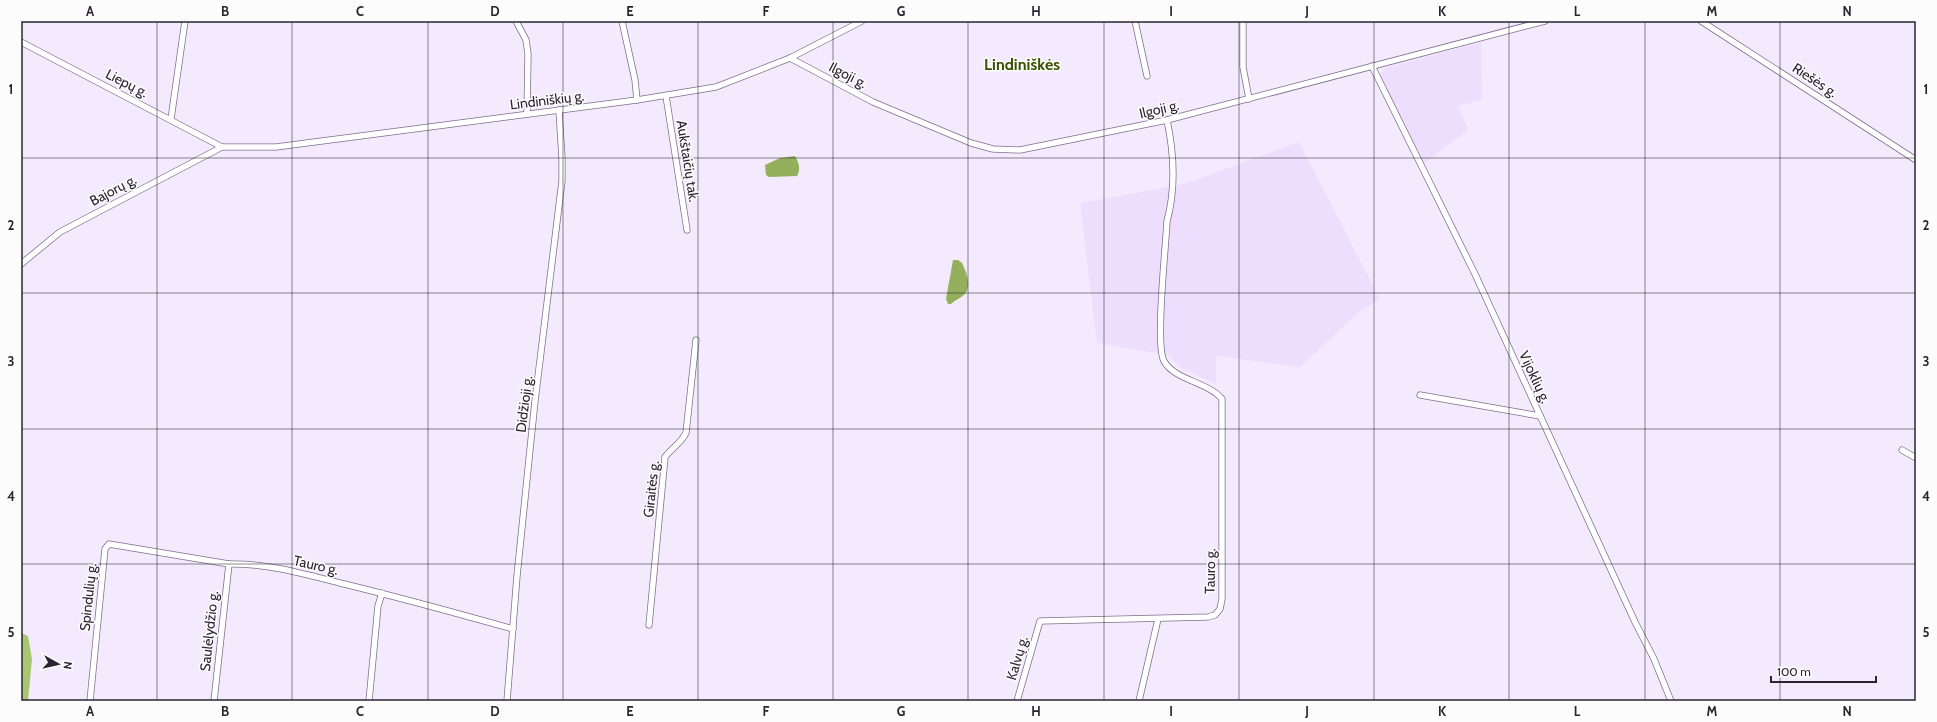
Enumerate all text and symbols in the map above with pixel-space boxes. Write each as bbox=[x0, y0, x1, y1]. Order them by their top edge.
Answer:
text: A bbox=[86, 3, 95, 19]
text: B bbox=[221, 3, 229, 19]
text: C bbox=[356, 3, 364, 19]
text: D bbox=[490, 3, 500, 19]
text: E bbox=[626, 3, 634, 19]
text: F bbox=[763, 3, 770, 19]
text: G bbox=[897, 3, 906, 19]
text: H bbox=[1031, 3, 1041, 19]
text: I bbox=[1169, 3, 1173, 19]
text: J bbox=[1304, 3, 1309, 19]
text: K bbox=[1438, 3, 1447, 19]
text: L bbox=[1574, 3, 1581, 19]
text: M bbox=[1707, 3, 1718, 19]
text: N bbox=[1842, 3, 1852, 19]
district label: Lindiniškės bbox=[984, 55, 1060, 74]
street label: Ilgoji g. bbox=[826, 58, 870, 92]
street label: Riešės g. bbox=[1789, 59, 1841, 101]
street label: Liepų g. bbox=[103, 65, 151, 101]
text: 1 bbox=[9, 81, 13, 97]
text: 1 bbox=[1924, 81, 1928, 97]
street label: Lindiniškių g. bbox=[509, 87, 585, 113]
street label: Ilgoji g. bbox=[1137, 96, 1181, 122]
street label: Aukštaičių tak. bbox=[673, 119, 703, 203]
street label: Bajorų g. bbox=[86, 170, 140, 210]
text: 2 bbox=[8, 217, 15, 233]
text: 2 bbox=[1923, 217, 1930, 233]
street label: Vijoklių g. bbox=[1515, 348, 1555, 406]
text: 3 bbox=[7, 353, 15, 369]
text: 3 bbox=[1922, 353, 1930, 369]
street label: Didžioji g. bbox=[512, 375, 536, 433]
street label: Giraitės g. bbox=[639, 460, 663, 518]
text: 4 bbox=[7, 488, 15, 504]
text: 4 bbox=[1922, 488, 1930, 504]
street label: Tauro g. bbox=[1201, 548, 1219, 594]
street label: Tauro g. bbox=[292, 551, 340, 579]
street label: Spindulių g. bbox=[75, 562, 101, 632]
street label: Saulėlydžio g. bbox=[196, 590, 222, 672]
text: 5 bbox=[8, 624, 15, 640]
text: 5 bbox=[1923, 624, 1930, 640]
street label: Kalvų g. bbox=[1002, 634, 1032, 682]
north arrow bbox=[38, 644, 78, 684]
scale bar bbox=[1771, 658, 1876, 684]
text: N bbox=[60, 661, 75, 670]
text: 100 m bbox=[1777, 664, 1811, 679]
text: A bbox=[86, 703, 95, 719]
text: B bbox=[221, 703, 229, 719]
text: C bbox=[356, 703, 364, 719]
text: D bbox=[490, 703, 500, 719]
text: E bbox=[626, 703, 634, 719]
text: F bbox=[763, 703, 770, 719]
text: G bbox=[897, 703, 906, 719]
text: H bbox=[1031, 703, 1041, 719]
text: I bbox=[1169, 703, 1173, 719]
text: J bbox=[1304, 703, 1309, 719]
text: K bbox=[1438, 703, 1447, 719]
text: L bbox=[1574, 703, 1581, 719]
text: M bbox=[1707, 703, 1718, 719]
text: N bbox=[1842, 703, 1852, 719]

